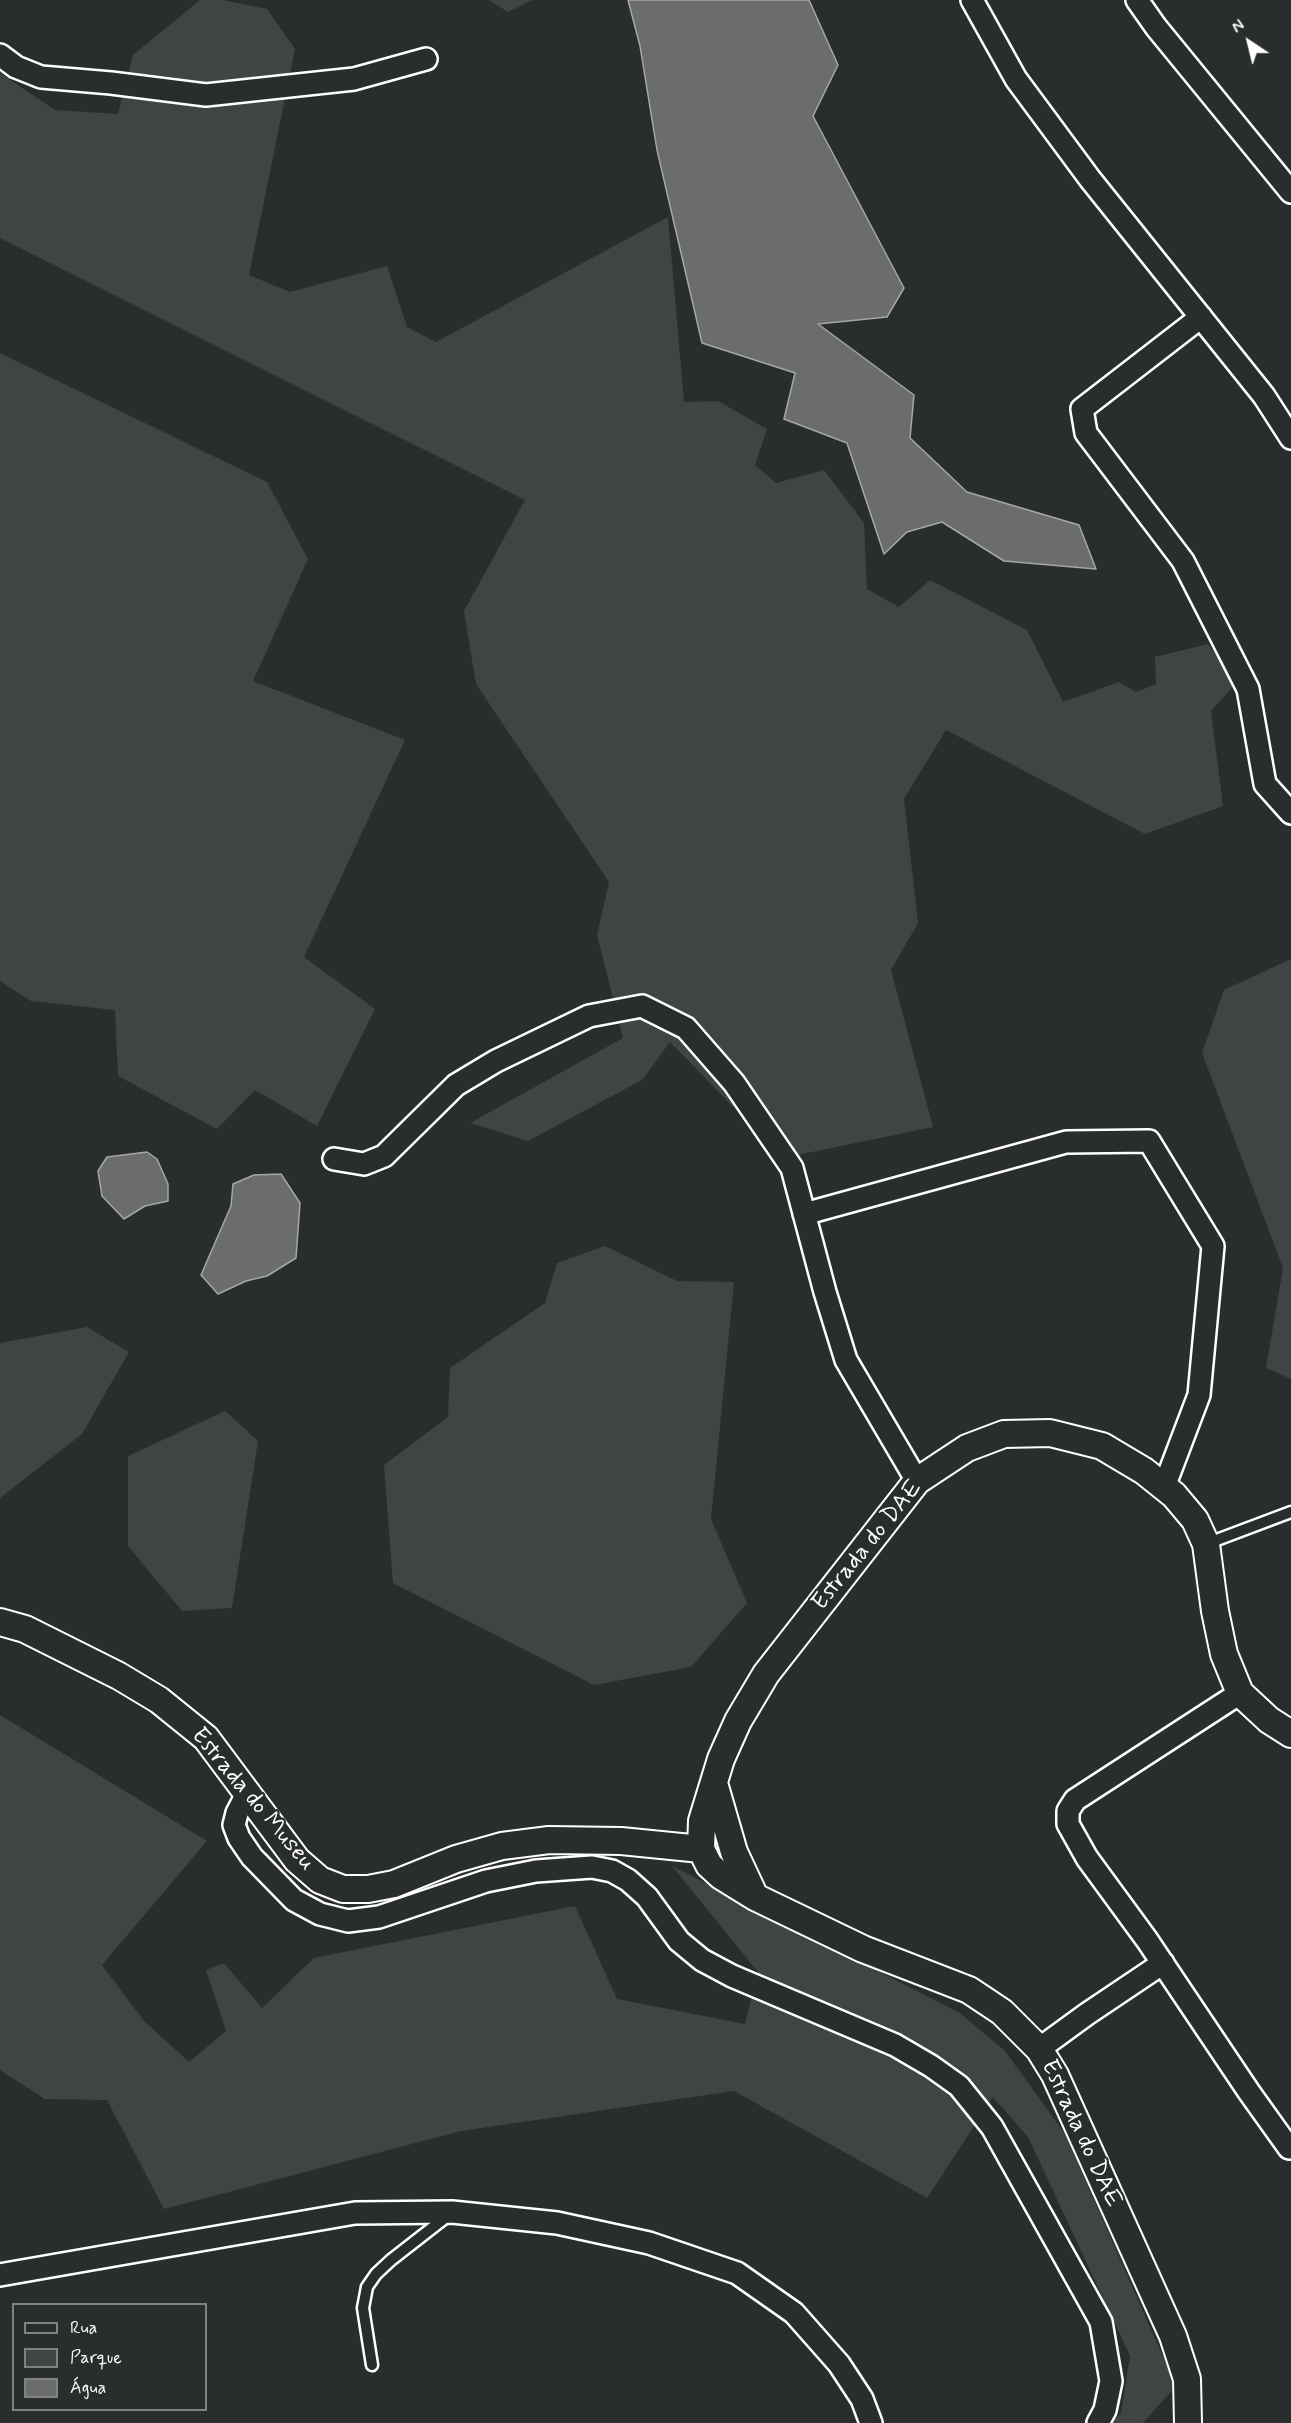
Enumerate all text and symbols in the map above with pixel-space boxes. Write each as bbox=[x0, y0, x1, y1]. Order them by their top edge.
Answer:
north arrow bbox=[1219, 12, 1279, 72]
text: N bbox=[1228, 15, 1249, 39]
street label: Estrada do DAE bbox=[807, 1475, 929, 1617]
street label: Estrada do Museu bbox=[184, 1723, 320, 1877]
street label: Estrada do DAE bbox=[1033, 2056, 1127, 2212]
legend bbox=[12, 2303, 207, 2411]
text: Rua bbox=[70, 2316, 97, 2340]
text: Parque bbox=[70, 2346, 122, 2370]
text: Água bbox=[70, 2376, 106, 2400]

